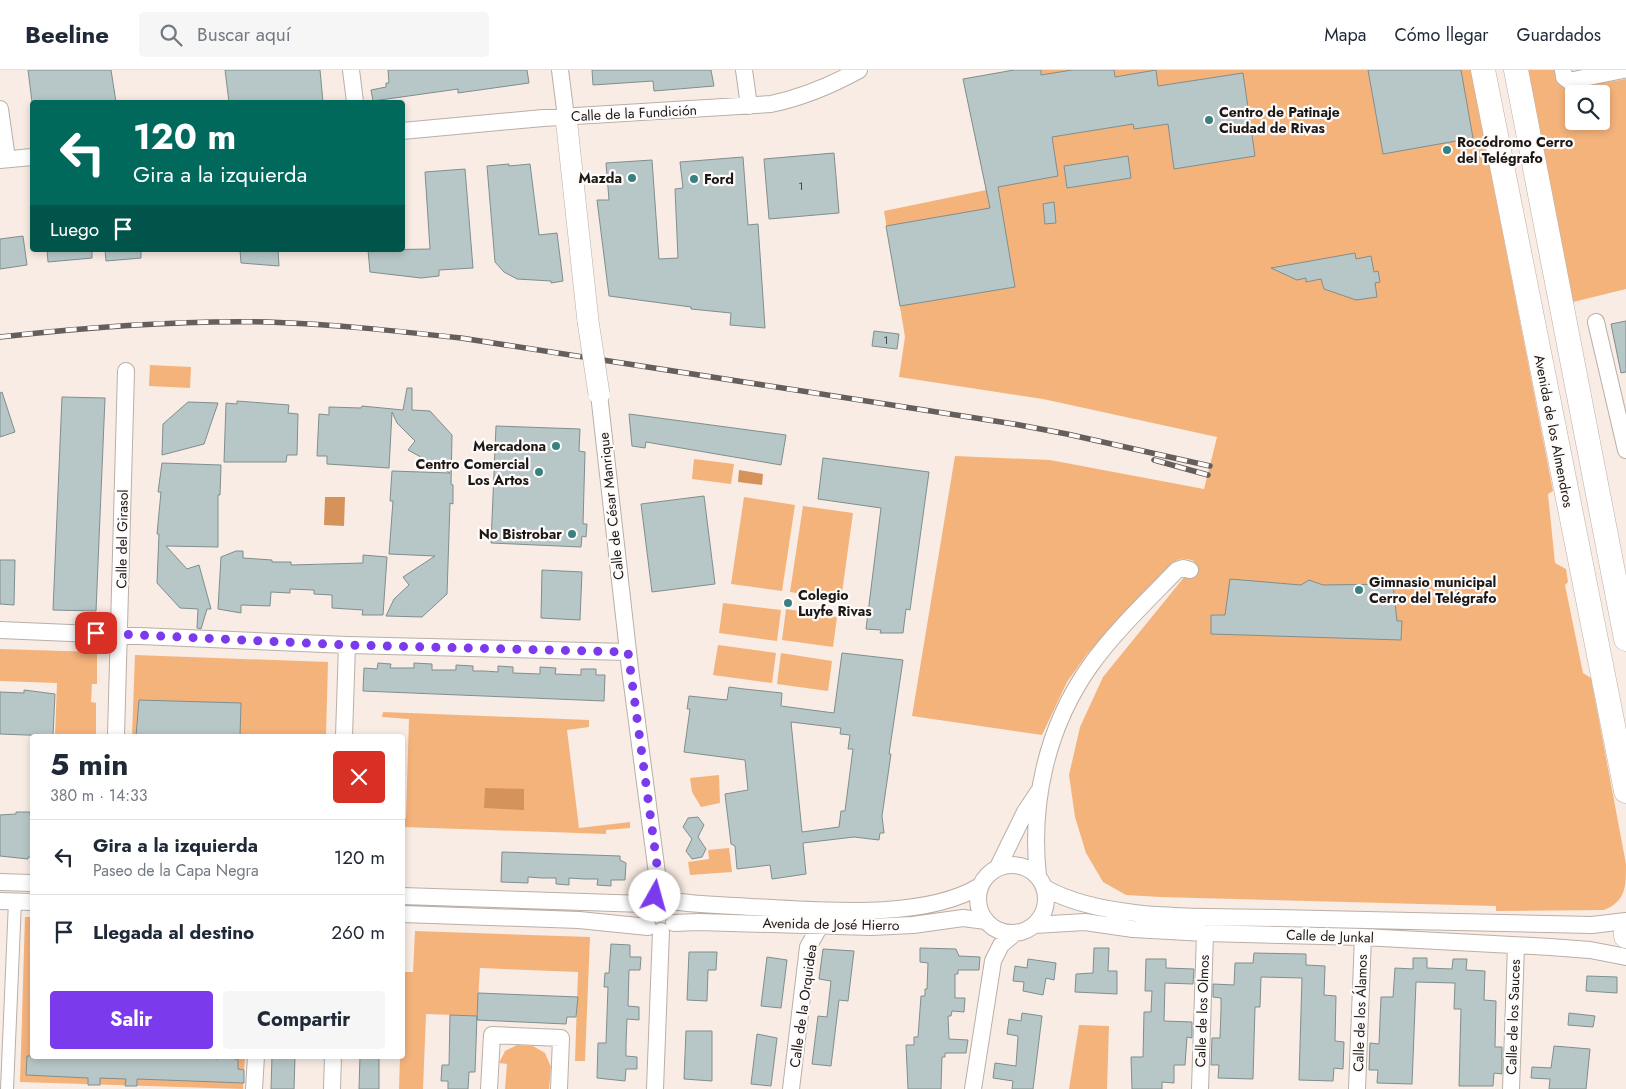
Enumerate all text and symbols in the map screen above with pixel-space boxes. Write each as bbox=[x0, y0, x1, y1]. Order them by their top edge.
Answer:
search box bbox=[139, 12, 489, 57]
text: Beeline bbox=[25, 17, 109, 52]
icon: search bbox=[157, 21, 185, 49]
text: Buscar aquí bbox=[197, 21, 291, 48]
text: Mapa bbox=[1324, 22, 1366, 48]
text: Cómo llegar bbox=[1394, 22, 1489, 48]
text: Guardados bbox=[1517, 22, 1601, 48]
map controls bbox=[1565, 85, 1610, 130]
button: search bbox=[1565, 85, 1610, 130]
street label: Calle de la Fundición bbox=[571, 100, 697, 126]
place label: Centro de Patinaje Ciudad de Rivas bbox=[1219, 102, 1340, 138]
text: 120 m bbox=[133, 112, 236, 162]
marker: Centro de Patinaje Ciudad de Rivas bbox=[1203, 114, 1215, 126]
icon: left bbox=[50, 120, 115, 185]
place label: Rocódromo Cerro del Telégrafo bbox=[1457, 132, 1573, 168]
marker: Rocódromo Cerro del Telégrafo bbox=[1441, 144, 1453, 156]
text: Gira a la izquierda bbox=[133, 158, 307, 190]
place label: Mazda bbox=[578, 168, 622, 188]
place label: Ford bbox=[704, 169, 734, 189]
marker: Mazda bbox=[626, 172, 638, 184]
marker: Ford bbox=[688, 173, 700, 185]
house number: 1 bbox=[799, 178, 803, 194]
icon: arrive bbox=[109, 215, 137, 243]
text: Luego bbox=[50, 216, 99, 243]
house number: 1 bbox=[884, 332, 888, 348]
street label: Avenida de los Almendros bbox=[1529, 353, 1579, 510]
street label: Calle de César Manrique bbox=[593, 431, 629, 581]
place label: Mercadona bbox=[473, 436, 546, 456]
marker: Mercadona bbox=[550, 440, 562, 452]
place label: Centro Comercial Los Artos bbox=[415, 454, 530, 490]
marker: Centro Comercial Los Artos bbox=[533, 466, 545, 478]
street label: Calle del Girasol bbox=[111, 489, 133, 589]
place label: No Bistrobar bbox=[479, 524, 562, 544]
marker: No Bistrobar bbox=[566, 528, 578, 540]
place label: Gimnasio municipal Cerro del Telégrafo bbox=[1369, 572, 1496, 608]
marker: Gimnasio municipal Cerro del Telégrafo bbox=[1353, 584, 1365, 596]
place label: Colegio Luyfe Rivas bbox=[798, 585, 872, 621]
marker: Colegio Luyfe Rivas bbox=[782, 597, 794, 609]
pin bbox=[75, 612, 117, 654]
icon: arrive bbox=[82, 619, 110, 647]
text: 5 min bbox=[50, 743, 128, 786]
button: close bbox=[333, 751, 385, 803]
text: 380 m · 14:33 bbox=[50, 784, 148, 807]
text: Gira a la izquierda bbox=[93, 832, 258, 859]
icon: left bbox=[50, 843, 78, 871]
text: 120 m bbox=[334, 844, 385, 871]
text: Paseo de la Capa Negra bbox=[93, 859, 259, 882]
position arrow bbox=[628, 869, 680, 921]
street label: Avenida de José Hierro bbox=[762, 913, 900, 935]
icon: arrive bbox=[50, 918, 78, 946]
text: Llegada al destino bbox=[93, 919, 254, 946]
text: 260 m bbox=[331, 919, 385, 946]
street label: Calle de Junkal bbox=[1286, 924, 1374, 948]
street label: Calle de la Orquidea bbox=[784, 943, 822, 1069]
street label: Calle de los Álamos bbox=[1348, 953, 1372, 1072]
street label: Calle de los Olmos bbox=[1190, 954, 1214, 1068]
street label: Calle de los Sauces bbox=[1501, 959, 1525, 1075]
button: Salir bbox=[50, 991, 213, 1049]
button: Compartir bbox=[223, 991, 385, 1049]

